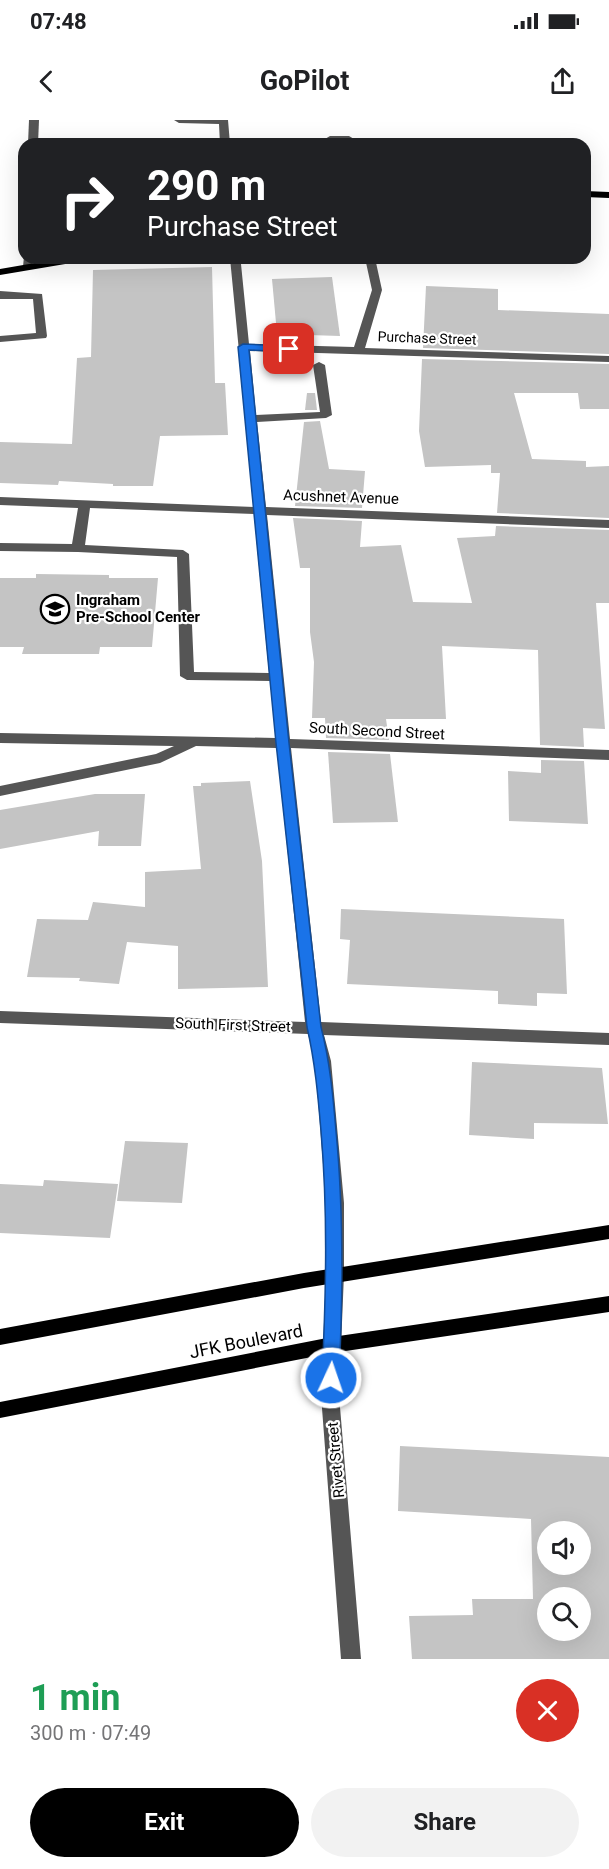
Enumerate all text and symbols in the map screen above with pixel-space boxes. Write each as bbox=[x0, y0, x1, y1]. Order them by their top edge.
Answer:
text: 07:48 bbox=[30, 9, 87, 34]
icon: back bbox=[30, 65, 63, 98]
text: GoPilot bbox=[260, 65, 349, 97]
icon: share bbox=[546, 65, 579, 98]
text: 290 m bbox=[147, 161, 266, 210]
icon: right bbox=[48, 162, 126, 240]
text: Purchase Street bbox=[147, 211, 338, 243]
pin bbox=[263, 323, 314, 374]
street label: Purchase Street bbox=[377, 328, 477, 348]
icon: arrive bbox=[272, 332, 305, 365]
street label: Acushnet Avenue bbox=[283, 486, 399, 508]
place label: Ingraham Pre-School Center bbox=[76, 591, 201, 626]
school or university icon: Ingraham Pre-School Center bbox=[39, 593, 71, 625]
street label: South Second Street bbox=[309, 718, 445, 744]
street label: South First Street bbox=[175, 1014, 291, 1036]
street label: JFK Boulevard bbox=[187, 1320, 305, 1362]
position arrow bbox=[299, 1346, 363, 1410]
street label: Rivet Street bbox=[324, 1421, 348, 1499]
map controls bbox=[537, 1521, 591, 1641]
button: sound bbox=[537, 1521, 591, 1575]
button: search bbox=[537, 1587, 591, 1641]
text: 1 min bbox=[30, 1677, 121, 1719]
button: close bbox=[516, 1679, 579, 1742]
text: 300 m · 07:49 bbox=[30, 1721, 151, 1745]
button: Exit bbox=[30, 1788, 299, 1857]
button: Share bbox=[311, 1788, 579, 1857]

